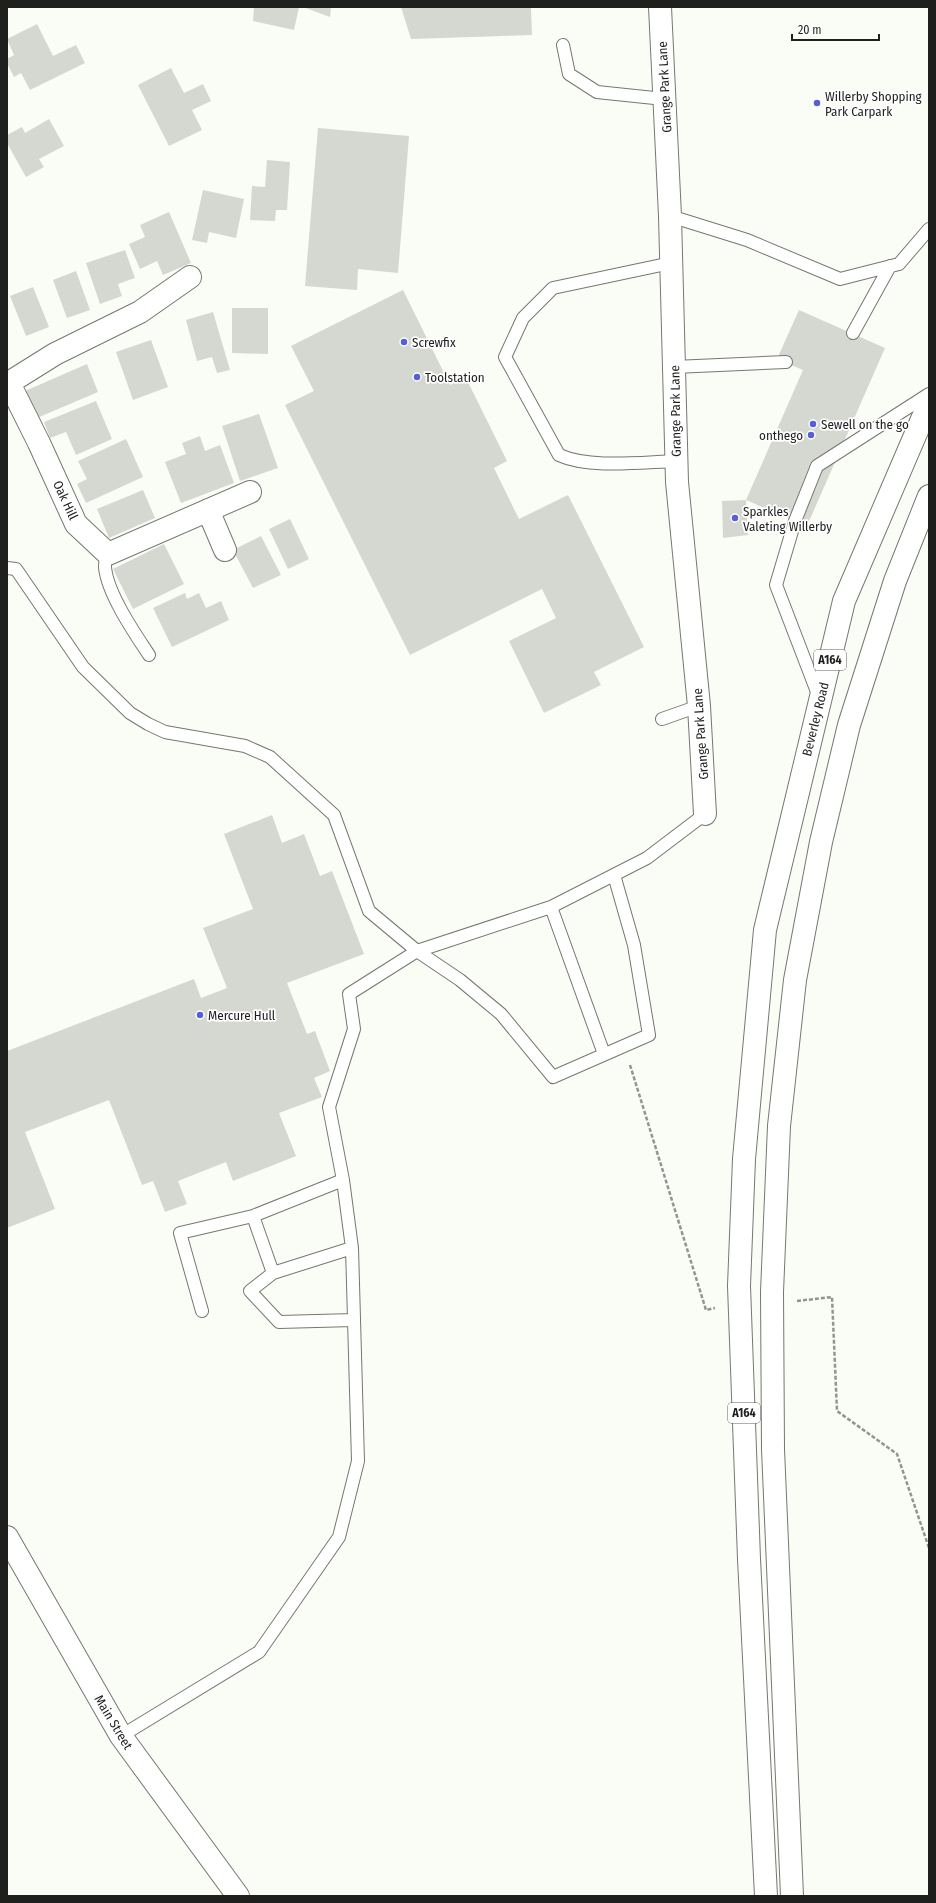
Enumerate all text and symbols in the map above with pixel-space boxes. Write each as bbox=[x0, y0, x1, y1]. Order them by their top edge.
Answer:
scale bar bbox=[792, 16, 879, 42]
text: 20 m bbox=[798, 23, 822, 37]
street label: Grange Park Lane bbox=[655, 41, 674, 133]
place label: Willerby Shopping Park Carpark bbox=[825, 89, 923, 119]
marker: Willerby Shopping Park Carpark bbox=[812, 98, 822, 108]
place label: Screwfix bbox=[412, 335, 456, 350]
marker: Screwfix bbox=[399, 337, 409, 347]
street label: Grange Park Lane bbox=[667, 365, 684, 457]
place label: Toolstation bbox=[425, 370, 485, 385]
marker: Toolstation bbox=[412, 372, 422, 382]
place label: Sewell on the go bbox=[821, 417, 909, 432]
marker: Sewell on the go bbox=[808, 419, 818, 429]
place label: onthego bbox=[759, 428, 803, 443]
marker: onthego bbox=[806, 430, 816, 440]
street label: Oak Hill bbox=[50, 478, 81, 523]
place label: Sparkles Valeting Willerby bbox=[743, 504, 832, 534]
marker: Sparkles Valeting Willerby bbox=[730, 513, 740, 523]
road number: A164 bbox=[814, 650, 846, 670]
street label: Beverley Road bbox=[799, 681, 832, 758]
street label: Grange Park Lane bbox=[690, 688, 711, 780]
place label: Mercure Hull bbox=[208, 1008, 276, 1023]
marker: Mercure Hull bbox=[195, 1010, 205, 1020]
road number: A164 bbox=[728, 1403, 760, 1423]
street label: Main Street bbox=[91, 1692, 136, 1753]

